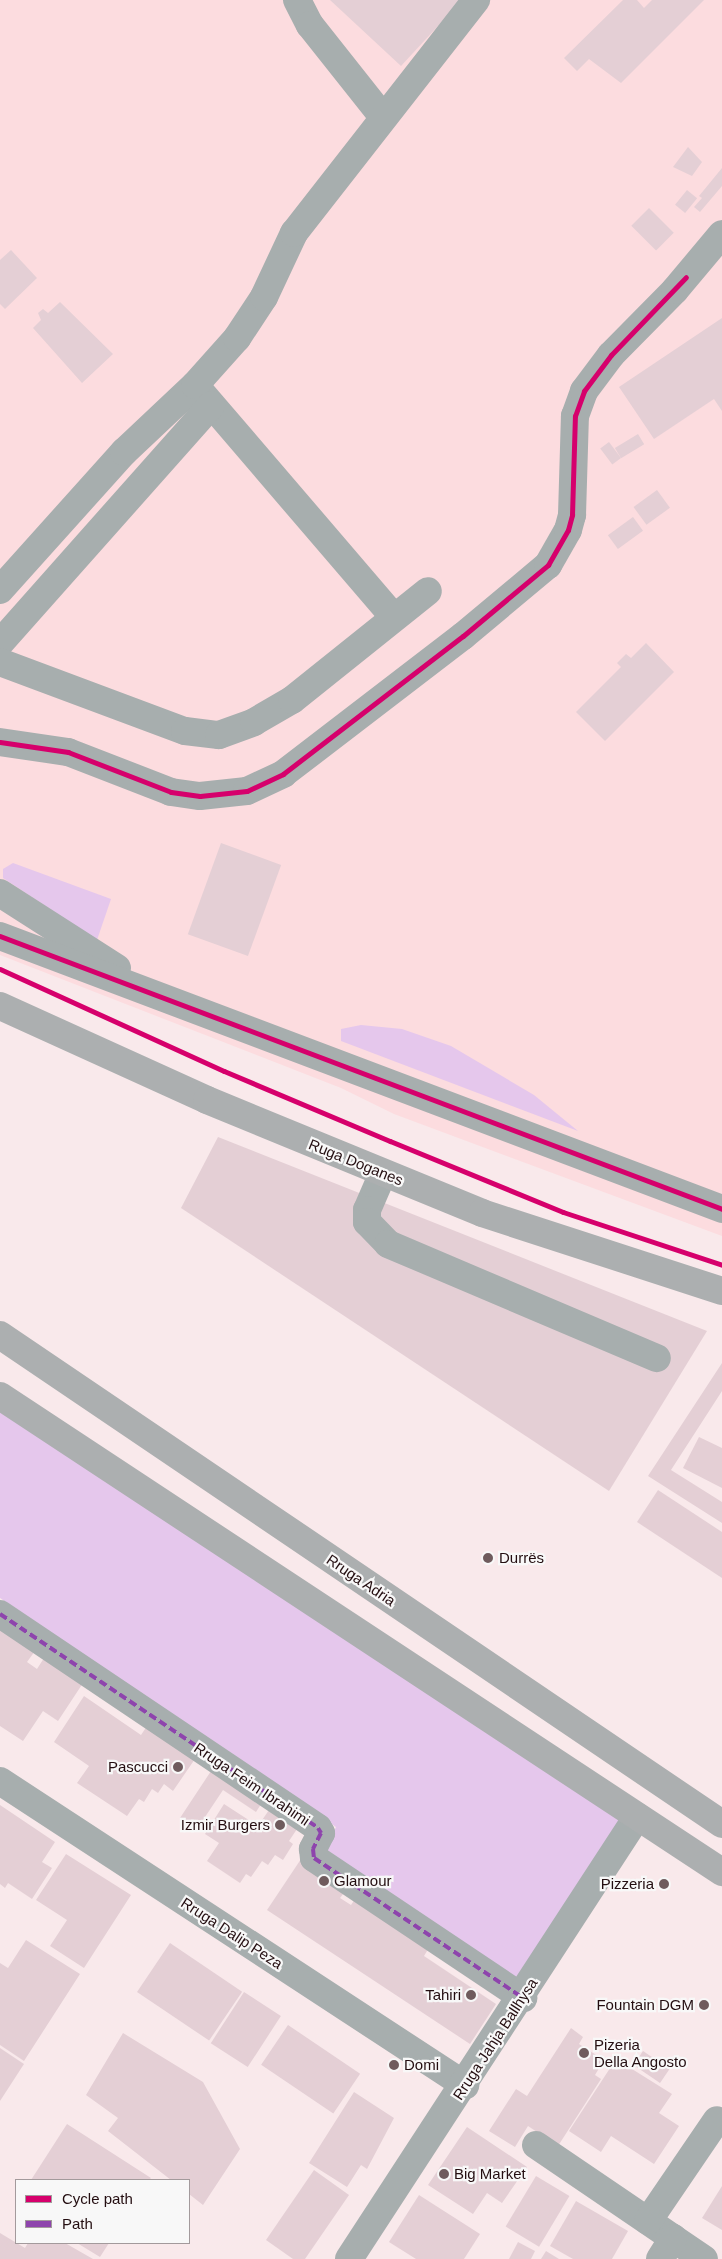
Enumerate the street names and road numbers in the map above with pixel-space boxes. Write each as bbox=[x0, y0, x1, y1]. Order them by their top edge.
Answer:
street label: Ruga Doganes bbox=[306, 1135, 406, 1189]
street label: Rruga Adria bbox=[323, 1550, 399, 1610]
street label: Rruga Feim Ibrahimi bbox=[191, 1739, 313, 1829]
street label: Rruga Dalip Peza bbox=[178, 1893, 286, 1973]
street label: Rruga Jahja Ballhysa bbox=[449, 1975, 541, 2103]

